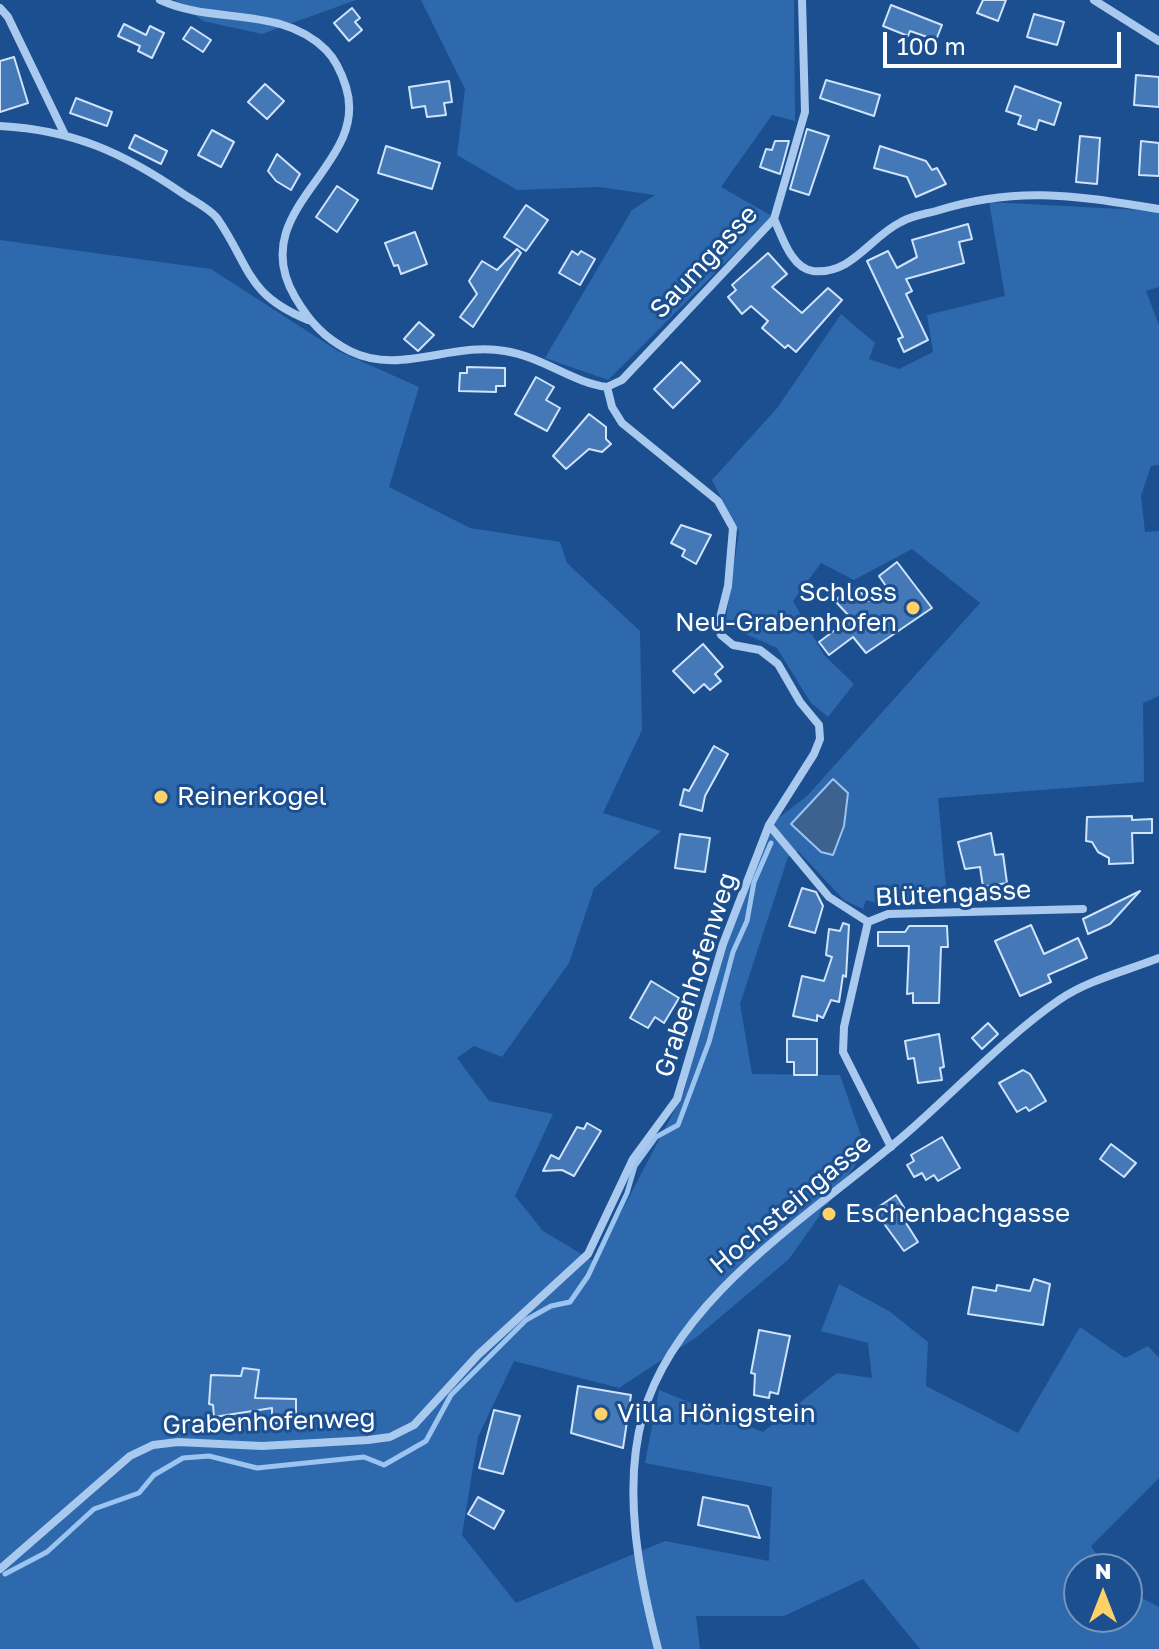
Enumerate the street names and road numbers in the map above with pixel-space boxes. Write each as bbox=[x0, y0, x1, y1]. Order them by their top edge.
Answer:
street label: Saumgasse bbox=[644, 199, 764, 325]
street label: Grabenhofenweg bbox=[648, 869, 744, 1081]
street label: Blütengasse bbox=[874, 874, 1032, 914]
street label: Hochsteingasse bbox=[704, 1127, 878, 1281]
street label: Grabenhofenweg bbox=[162, 1403, 376, 1441]

